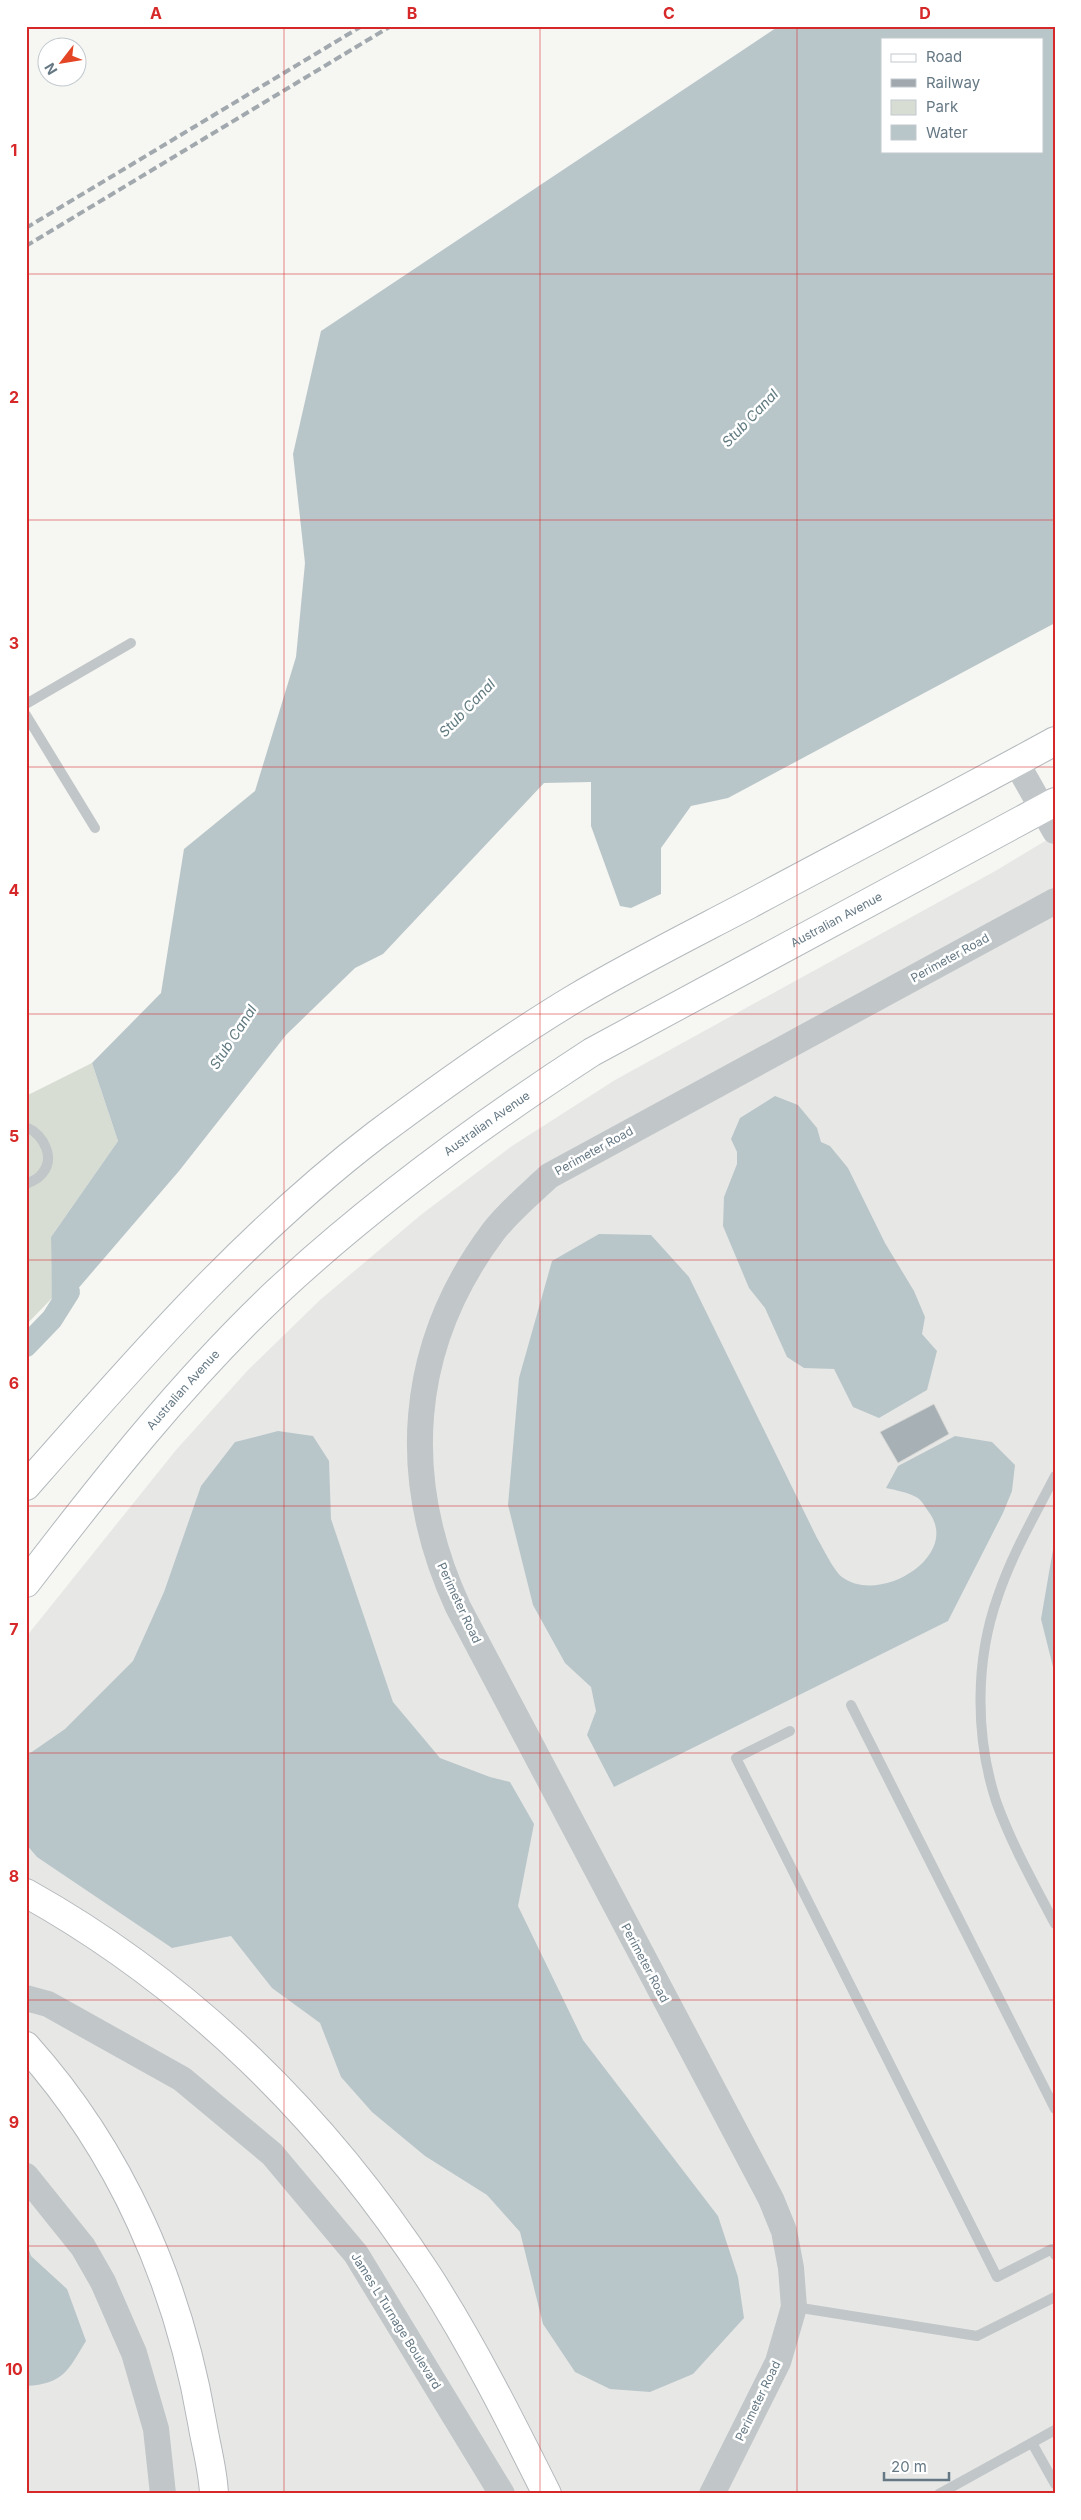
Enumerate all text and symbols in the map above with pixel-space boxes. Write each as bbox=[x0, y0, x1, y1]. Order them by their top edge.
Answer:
text: A bbox=[150, 3, 162, 23]
text: B bbox=[407, 3, 417, 23]
text: C bbox=[663, 3, 675, 23]
text: D bbox=[919, 3, 931, 23]
north arrow bbox=[38, 38, 88, 88]
legend bbox=[881, 38, 1044, 152]
text: Road bbox=[926, 47, 962, 66]
text: N bbox=[40, 60, 60, 78]
text: Railway bbox=[926, 73, 981, 92]
text: Park bbox=[926, 97, 959, 116]
text: Water bbox=[926, 123, 968, 142]
text: 1 bbox=[11, 140, 17, 160]
water label: Stub Canal bbox=[718, 385, 782, 450]
text: 2 bbox=[9, 387, 19, 407]
text: 3 bbox=[9, 633, 19, 653]
water label: Stub Canal bbox=[435, 675, 499, 740]
text: 4 bbox=[9, 880, 20, 900]
street label: Australian Avenue bbox=[788, 889, 885, 950]
street label: Perimeter Road bbox=[908, 930, 992, 985]
water label: Stub Canal bbox=[205, 1001, 260, 1072]
street label: Australian Avenue bbox=[441, 1088, 533, 1159]
street label: Perimeter Road bbox=[552, 1123, 636, 1178]
text: 5 bbox=[9, 1126, 19, 1146]
street label: Australian Avenue bbox=[143, 1346, 222, 1433]
text: 6 bbox=[9, 1373, 19, 1393]
street label: Perimeter Road bbox=[434, 1560, 485, 1646]
text: 7 bbox=[9, 1619, 19, 1639]
text: 8 bbox=[9, 1866, 19, 1886]
street label: Perimeter Road bbox=[618, 1921, 673, 2005]
text: 9 bbox=[9, 2112, 19, 2132]
street label: James L Turnage Boulevard bbox=[348, 2250, 445, 2392]
street label: Perimeter Road bbox=[732, 2358, 783, 2443]
text: 10 bbox=[5, 2359, 23, 2379]
scale bar bbox=[884, 2450, 948, 2482]
text: 20 m bbox=[891, 2457, 927, 2476]

